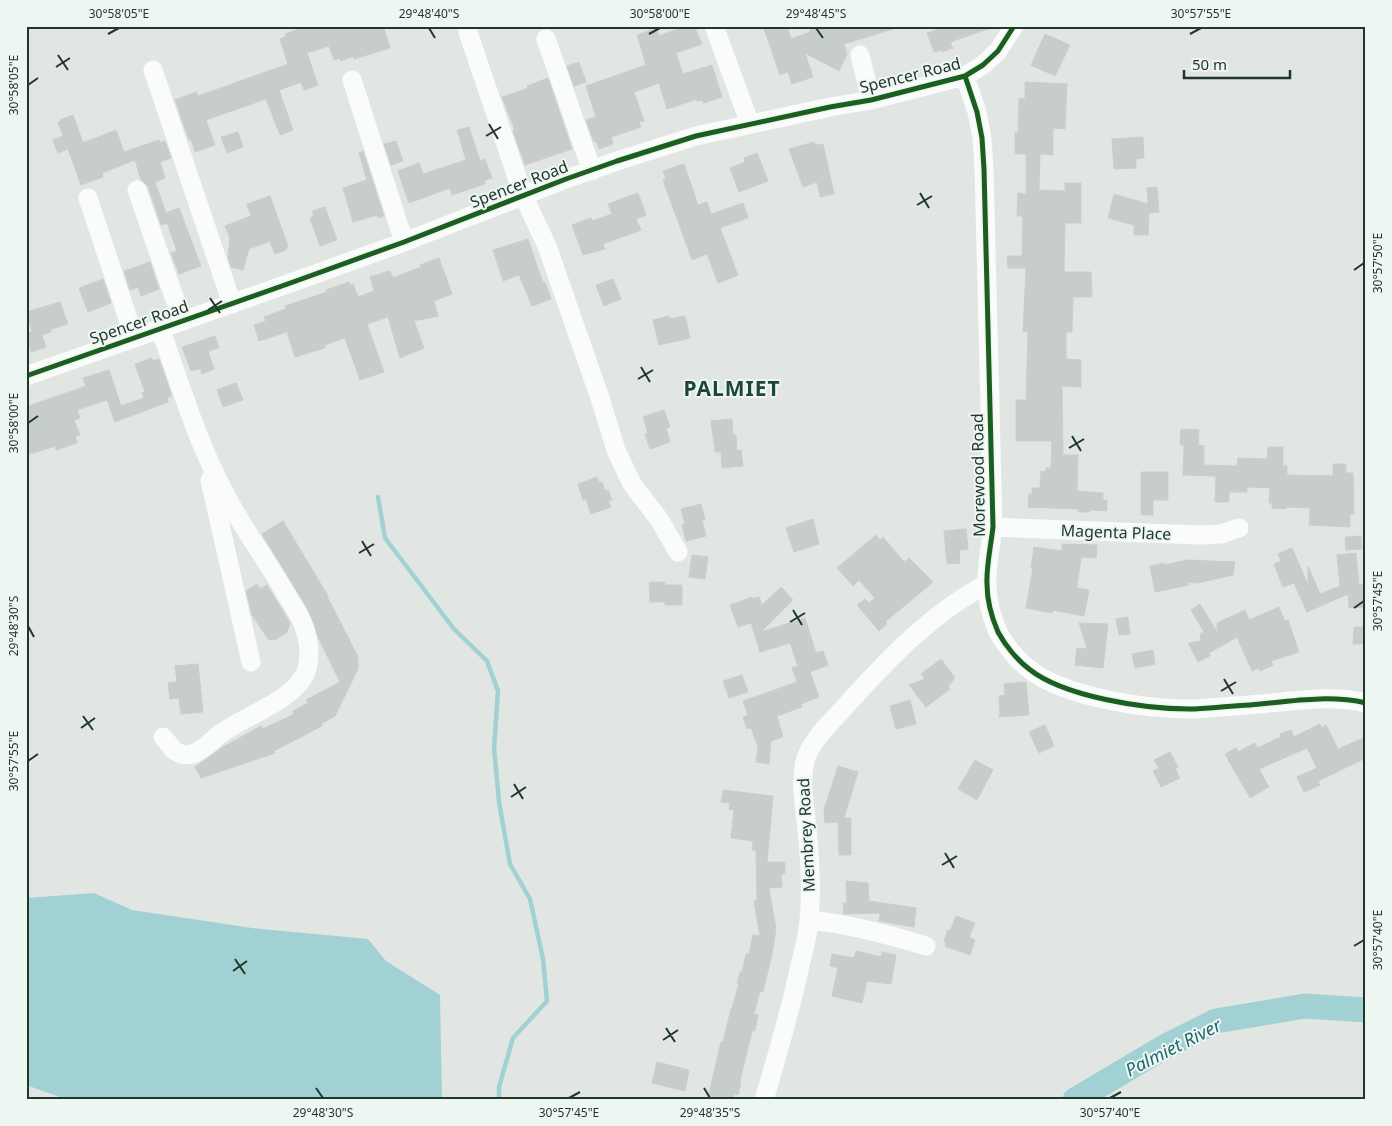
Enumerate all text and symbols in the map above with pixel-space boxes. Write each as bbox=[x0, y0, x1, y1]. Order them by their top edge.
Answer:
text: 30°58'05"E bbox=[89, 5, 149, 22]
text: 29°48'40"S bbox=[399, 5, 460, 22]
text: 30°58'00"E bbox=[630, 5, 690, 22]
text: 29°48'45"S bbox=[786, 5, 847, 22]
text: 30°57'55"E bbox=[1171, 5, 1231, 22]
scale bar bbox=[1184, 48, 1291, 80]
street label: Spencer Road bbox=[857, 52, 963, 98]
text: 50 m bbox=[1192, 54, 1227, 74]
text: 30°58'05"E bbox=[5, 55, 22, 115]
street label: Spencer Road bbox=[467, 155, 571, 213]
text: 30°57'50"E bbox=[1369, 233, 1386, 293]
street label: Spencer Road bbox=[87, 295, 191, 349]
district label: PALMIET bbox=[683, 374, 781, 402]
text: 30°58'00"E bbox=[5, 393, 22, 453]
street label: Morewood Road bbox=[966, 413, 990, 537]
street label: Magenta Place bbox=[1060, 519, 1172, 545]
text: 30°57'45"E bbox=[1369, 571, 1386, 631]
text: 29°48'30"S bbox=[5, 595, 22, 656]
text: 30°57'55"E bbox=[5, 731, 22, 791]
street label: Membrey Road bbox=[792, 777, 820, 893]
text: 30°57'40"E bbox=[1369, 910, 1386, 970]
water label: Palmiet River bbox=[1121, 1012, 1226, 1081]
text: 29°48'30"S bbox=[293, 1104, 354, 1121]
text: 30°57'45"E bbox=[539, 1104, 599, 1121]
text: 29°48'35"S bbox=[680, 1104, 741, 1121]
text: 30°57'40"E bbox=[1080, 1104, 1140, 1121]

